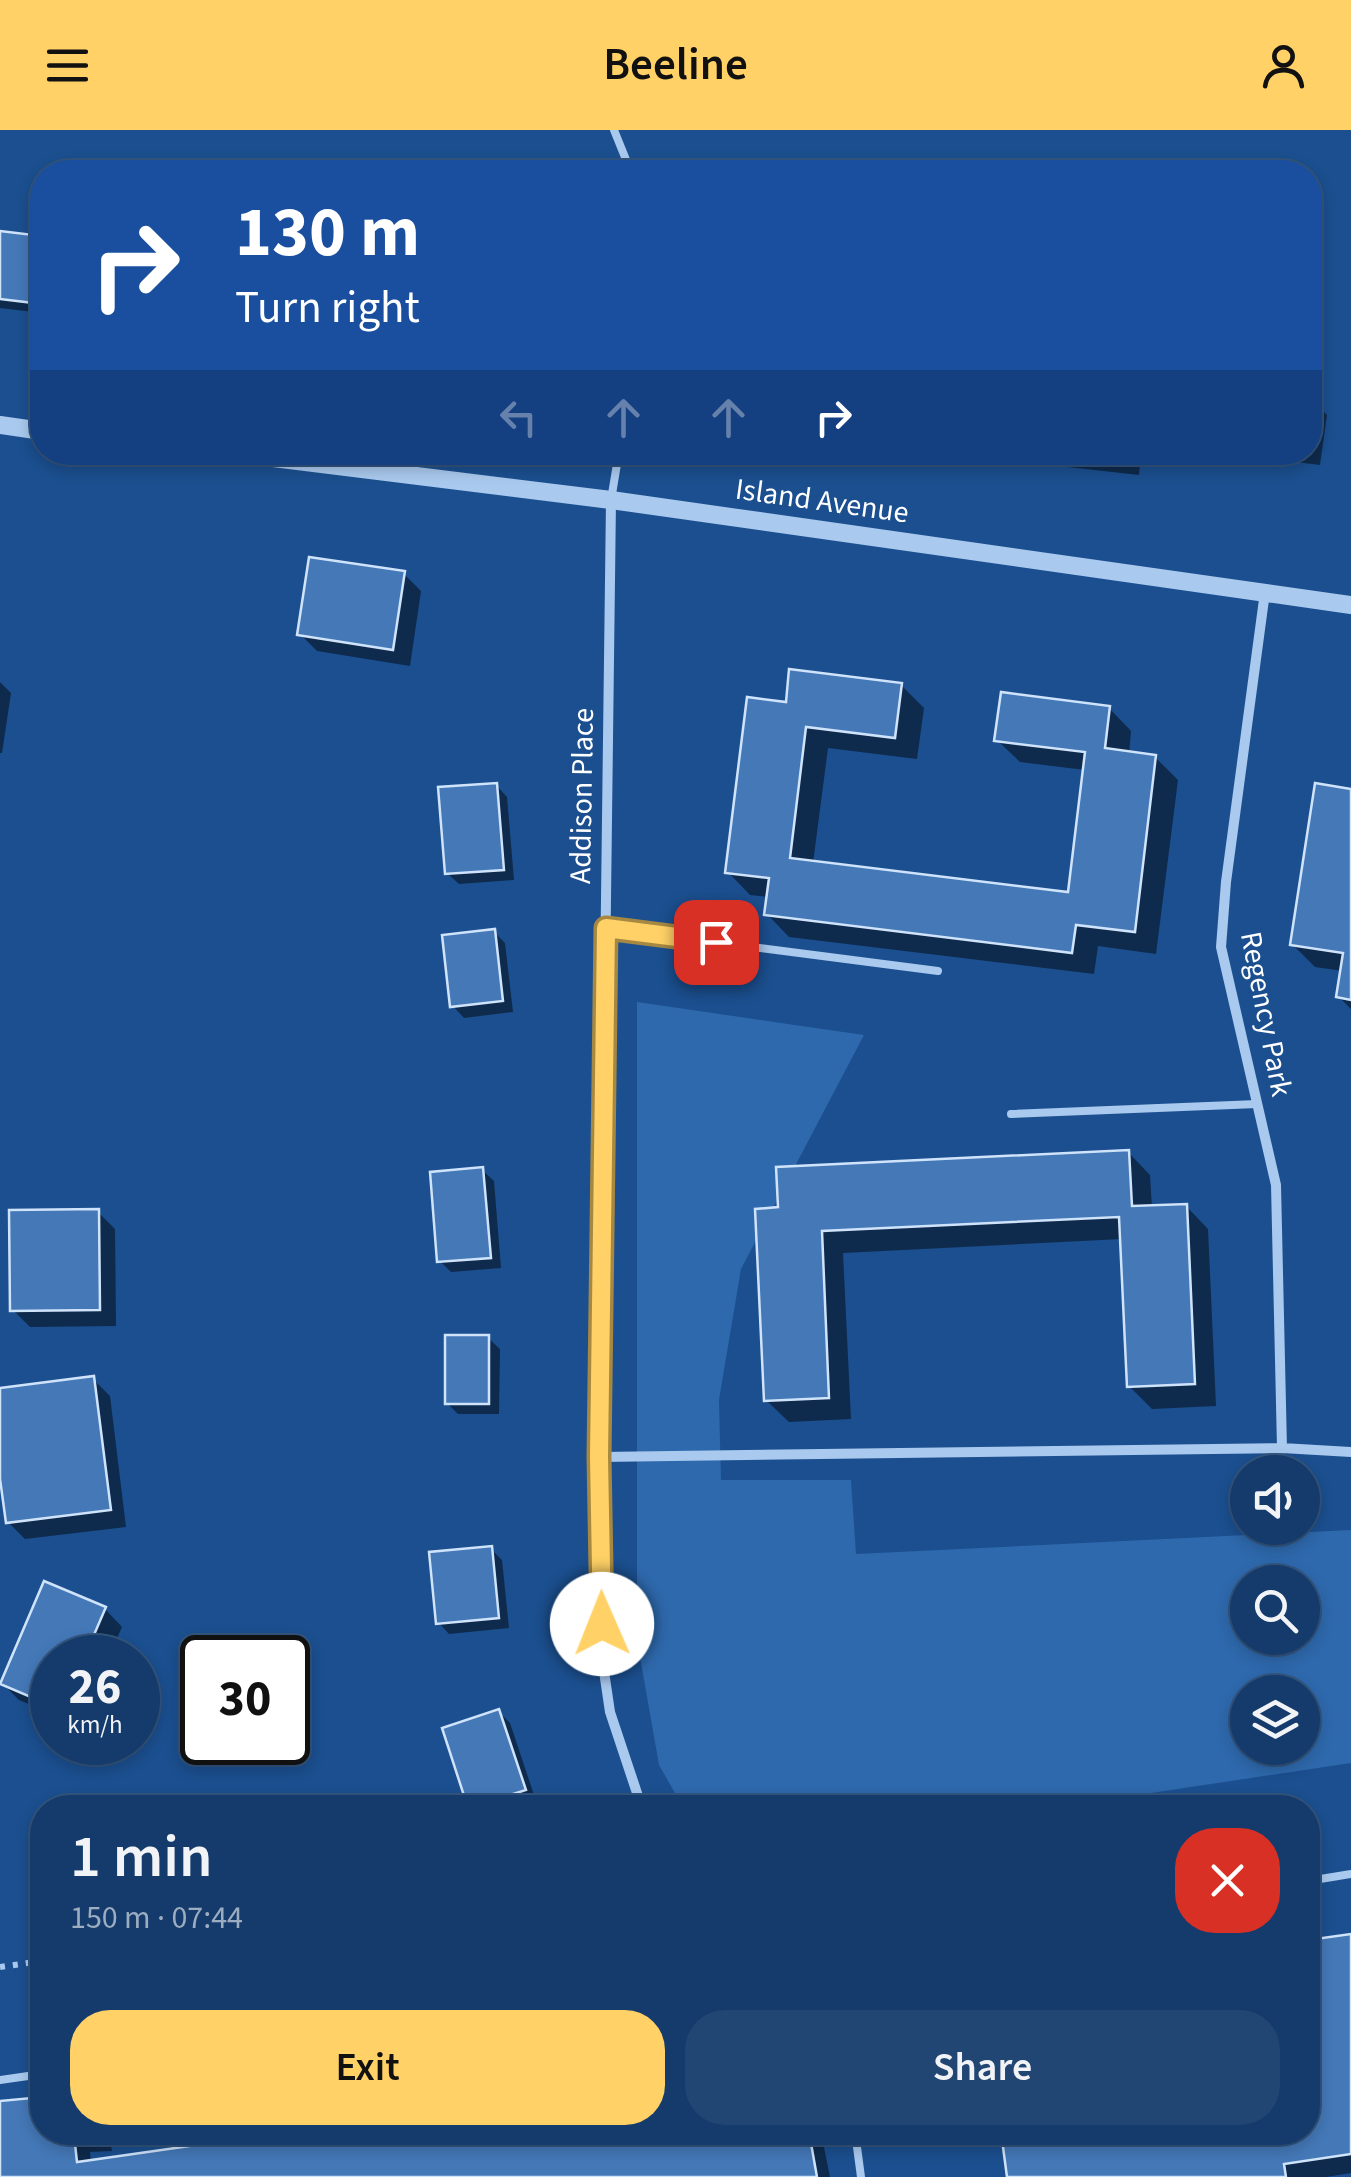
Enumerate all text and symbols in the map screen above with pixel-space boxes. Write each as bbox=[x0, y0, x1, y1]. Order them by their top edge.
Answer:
text: Beeline bbox=[603, 33, 748, 97]
icon: menu bbox=[40, 38, 95, 93]
icon: person bbox=[1256, 38, 1311, 93]
text: 130 m bbox=[235, 183, 420, 283]
icon: right bbox=[70, 200, 200, 330]
text: Turn right bbox=[235, 276, 420, 340]
icon: left bbox=[491, 390, 546, 445]
icon: ahead bbox=[596, 390, 651, 445]
icon: ahead bbox=[701, 390, 756, 445]
icon: right bbox=[806, 390, 861, 445]
street label: Island Avenue bbox=[732, 468, 912, 534]
street label: Addison Place bbox=[559, 708, 605, 884]
pin bbox=[674, 900, 759, 985]
icon: arrive bbox=[689, 915, 744, 970]
street label: Regency Park bbox=[1229, 928, 1303, 1100]
map controls bbox=[1230, 1455, 1320, 1765]
button: sound bbox=[1230, 1455, 1320, 1545]
button: search bbox=[1230, 1565, 1320, 1655]
position arrow bbox=[550, 1572, 654, 1676]
speed limit sign: 30 bbox=[180, 1635, 310, 1765]
text: 26 bbox=[69, 1652, 121, 1723]
button: layers bbox=[1230, 1675, 1320, 1765]
text: km/h bbox=[67, 1707, 123, 1743]
text: 1 min bbox=[70, 1815, 213, 1900]
button: close bbox=[1175, 1828, 1280, 1933]
text: 150 m · 07:44 bbox=[70, 1895, 243, 1941]
button: Exit bbox=[70, 2010, 665, 2125]
button: Share bbox=[685, 2010, 1280, 2125]

